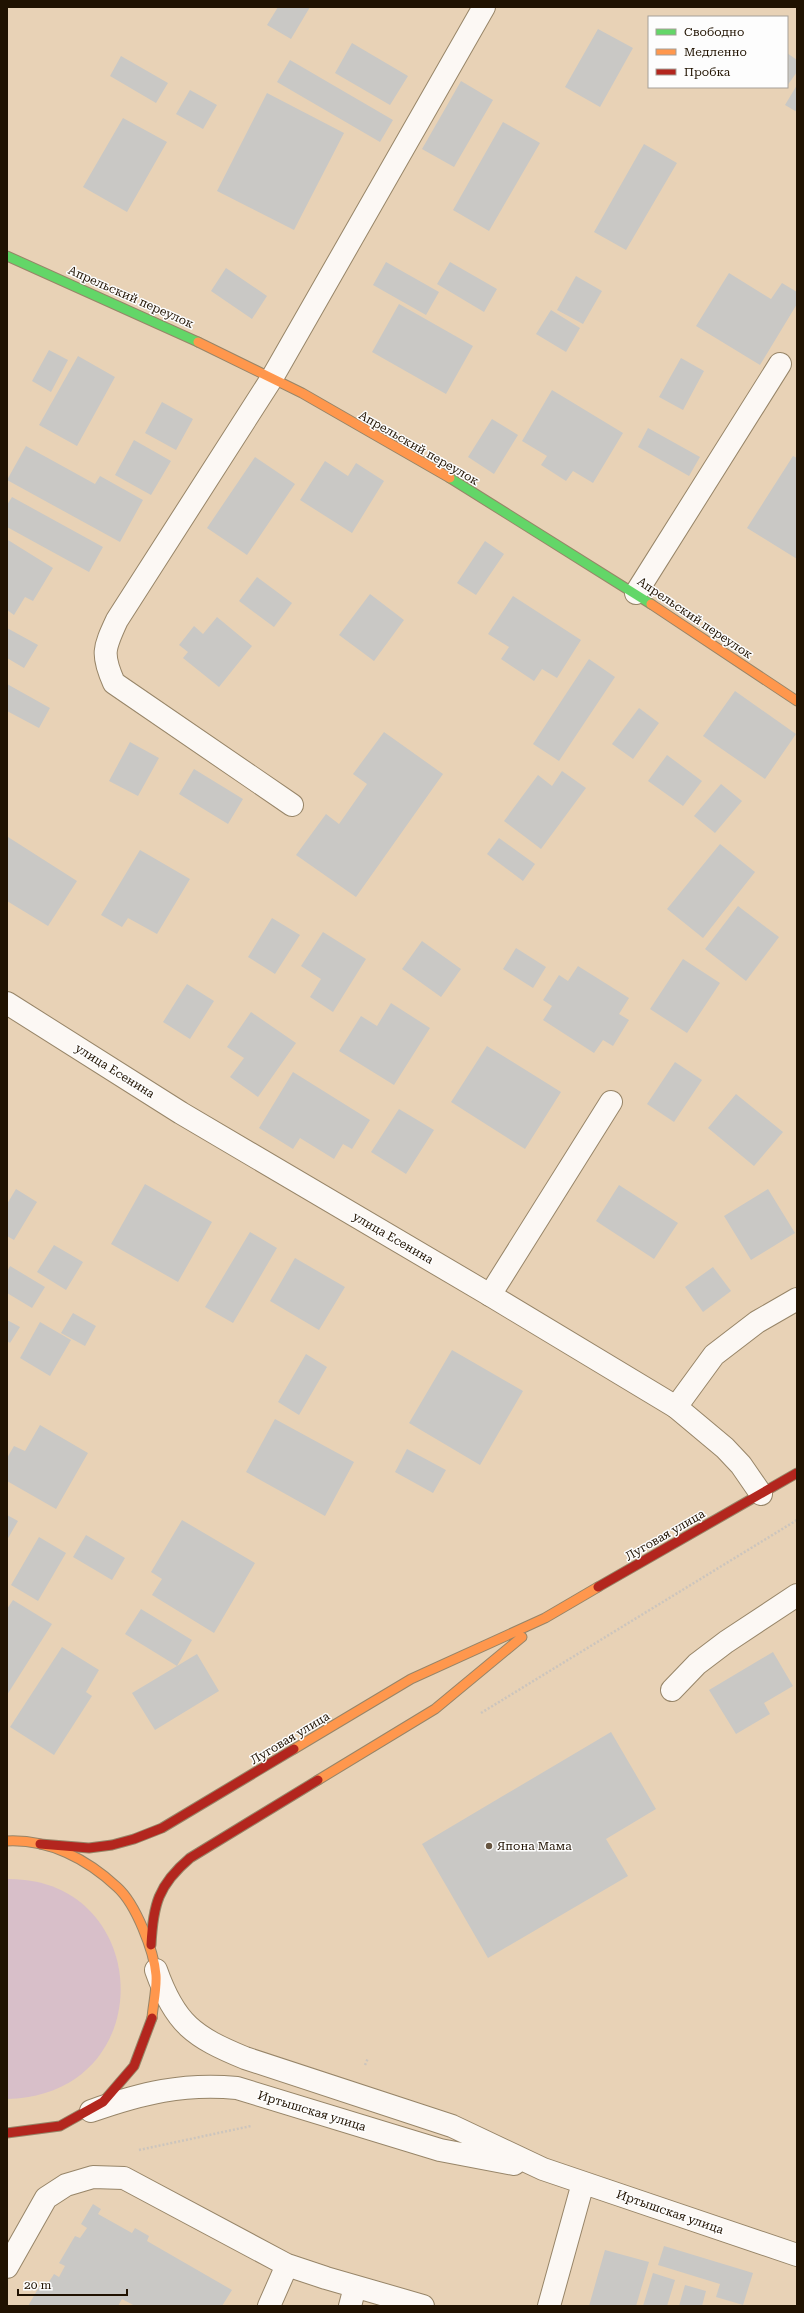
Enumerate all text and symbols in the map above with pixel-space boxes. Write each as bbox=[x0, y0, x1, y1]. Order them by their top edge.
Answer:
legend bbox=[648, 16, 788, 88]
text: Свободно bbox=[684, 25, 744, 39]
text: Медленно bbox=[684, 45, 747, 59]
text: Пробка bbox=[684, 65, 731, 79]
street label: Апрельский переулок bbox=[66, 263, 196, 331]
street label: Апрельский переулок bbox=[357, 408, 482, 488]
street label: Апрельский переулок bbox=[635, 574, 756, 662]
street label: улица Есенина bbox=[73, 1041, 158, 1101]
street label: улица Есенина bbox=[350, 1209, 436, 1267]
street label: Луговая улица bbox=[623, 1506, 708, 1563]
street label: Луговая улица bbox=[248, 1709, 332, 1767]
place label: Япона Мама bbox=[497, 1839, 572, 1853]
marker: Япона Мама bbox=[484, 1841, 494, 1851]
street label: Иртышская улица bbox=[256, 2088, 368, 2134]
street label: Иртышская улица bbox=[615, 2187, 726, 2237]
scale bar bbox=[18, 2271, 127, 2297]
text: 20 m bbox=[24, 2278, 51, 2292]

